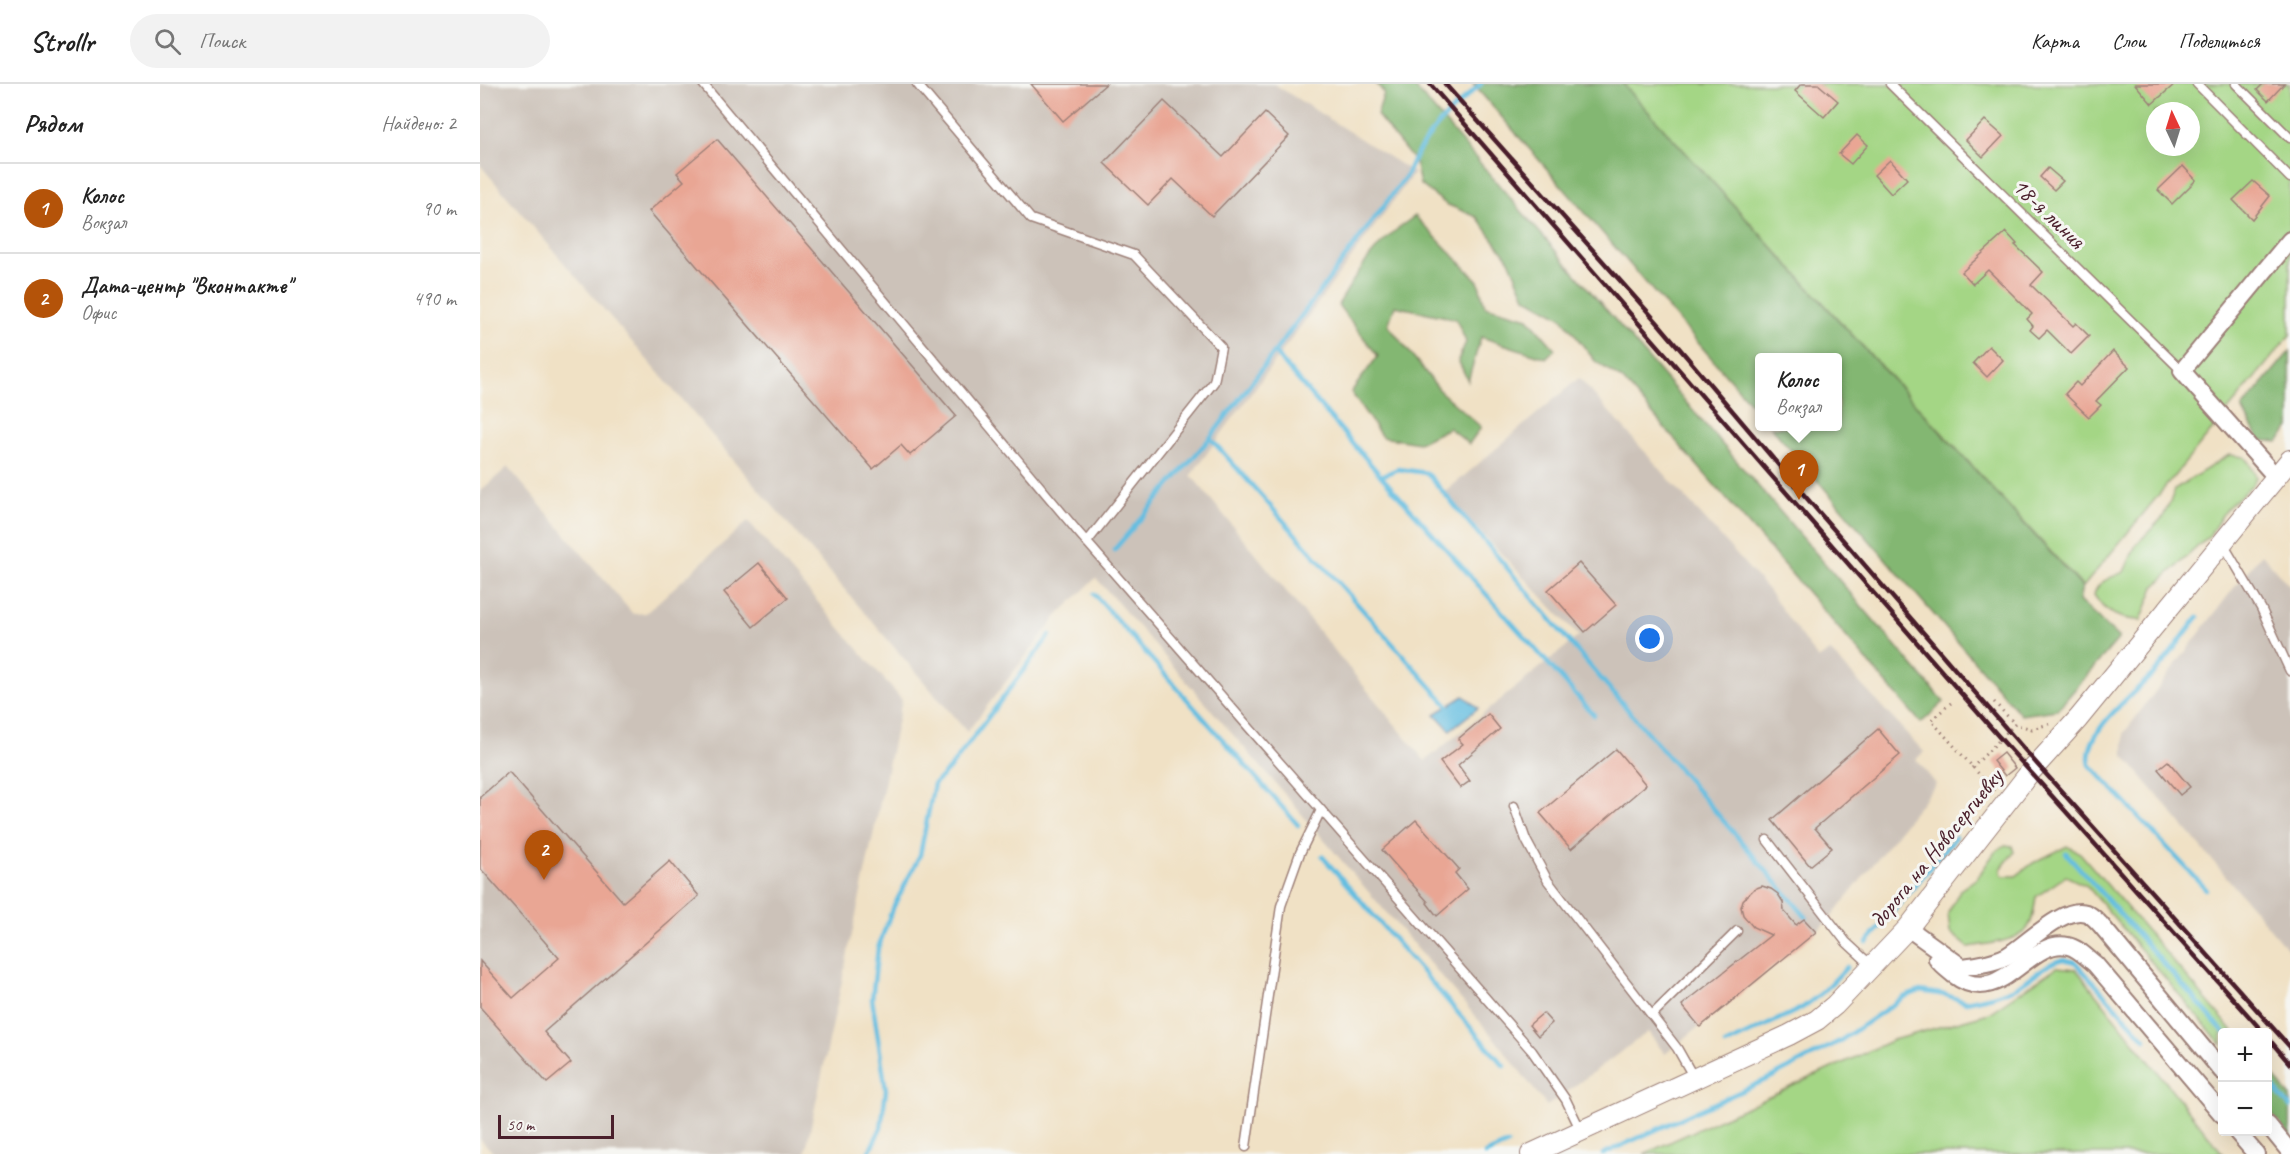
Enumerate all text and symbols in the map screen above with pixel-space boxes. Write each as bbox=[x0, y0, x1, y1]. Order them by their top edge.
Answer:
search box bbox=[130, 14, 550, 68]
text: Strollr bbox=[30, 24, 94, 59]
icon: search bbox=[151, 25, 184, 58]
text: Поиск bbox=[199, 27, 245, 55]
text: Карта bbox=[2031, 28, 2079, 54]
text: Слои bbox=[2112, 28, 2146, 54]
text: Поделиться bbox=[2179, 28, 2260, 54]
north arrow bbox=[2146, 102, 2200, 156]
text: Рядом bbox=[24, 107, 82, 140]
text: Найдено: 2 bbox=[381, 111, 456, 136]
street label: 18-я линия bbox=[2006, 171, 2093, 256]
text: Колос bbox=[81, 182, 124, 210]
text: 1 bbox=[39, 196, 48, 221]
text: 90 m bbox=[422, 196, 456, 221]
text: Вокзал bbox=[81, 210, 126, 235]
text: Дата-центр "Вконтакте" bbox=[81, 272, 292, 300]
text: 2 bbox=[39, 286, 48, 311]
text: 490 m bbox=[413, 286, 456, 311]
text: Офис bbox=[81, 300, 116, 325]
popup bbox=[1755, 353, 1842, 431]
text: Колос bbox=[1776, 366, 1819, 394]
text: Вокзал bbox=[1776, 394, 1821, 419]
pin: 1 bbox=[1780, 450, 1818, 500]
your location bbox=[1635, 624, 1664, 653]
street label: дорога на Новосергиевку bbox=[1863, 761, 2010, 933]
pin: 2 bbox=[524, 830, 564, 880]
map controls bbox=[2218, 1028, 2272, 1136]
button: + bbox=[2218, 1028, 2272, 1082]
button: − bbox=[2218, 1082, 2272, 1136]
scale bar bbox=[498, 1112, 614, 1140]
text: 50 m bbox=[507, 1115, 534, 1135]

